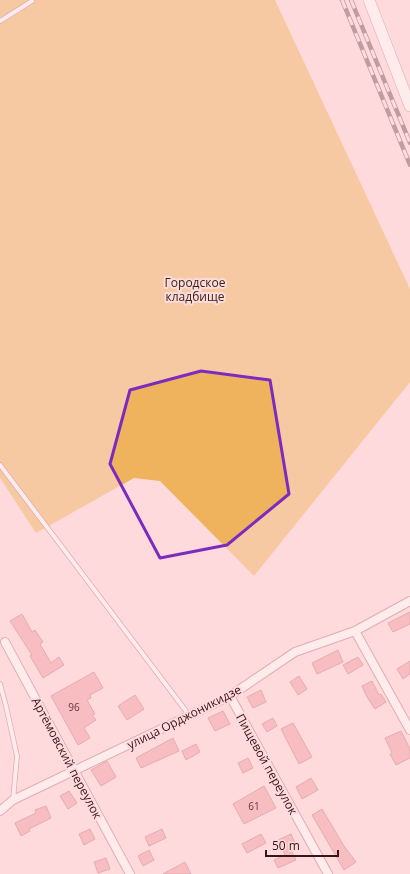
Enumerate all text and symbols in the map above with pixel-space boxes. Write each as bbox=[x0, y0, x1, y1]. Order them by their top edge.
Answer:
park label: Городское кладбище bbox=[165, 274, 226, 305]
street label: улица Орджоникидзе bbox=[124, 681, 244, 753]
street label: Артёмовский переулок bbox=[28, 694, 107, 822]
house number: 96 bbox=[68, 700, 80, 714]
street label: Пищевой переулок bbox=[232, 710, 302, 818]
house number: 61 bbox=[248, 799, 260, 813]
scale bar bbox=[266, 832, 338, 858]
text: 50 m bbox=[272, 837, 300, 854]

